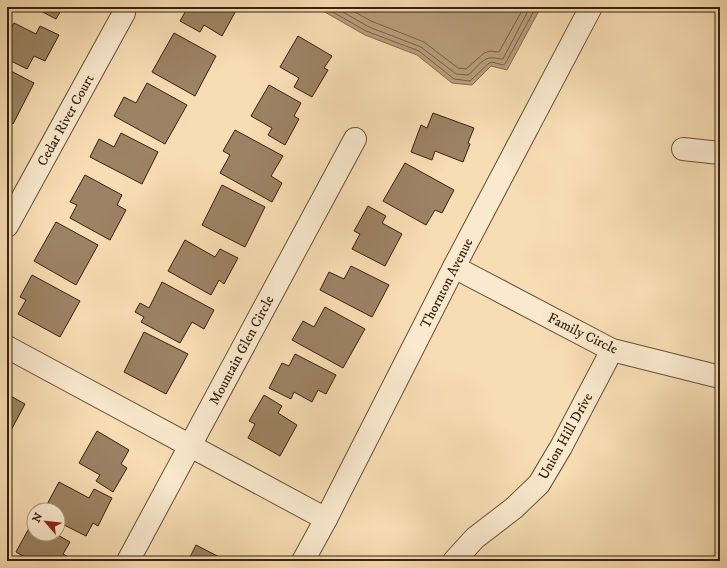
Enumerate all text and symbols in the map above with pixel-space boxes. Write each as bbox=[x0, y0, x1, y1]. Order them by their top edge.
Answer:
street label: Cedar River Court bbox=[33, 71, 99, 169]
street label: Thornton Avenue bbox=[416, 235, 477, 332]
street label: Mountain Glen Circle bbox=[205, 292, 279, 408]
street label: Family Circle bbox=[544, 309, 621, 359]
street label: Union Hill Drive bbox=[535, 390, 597, 483]
north arrow bbox=[26, 502, 66, 542]
text: N bbox=[30, 511, 46, 525]

